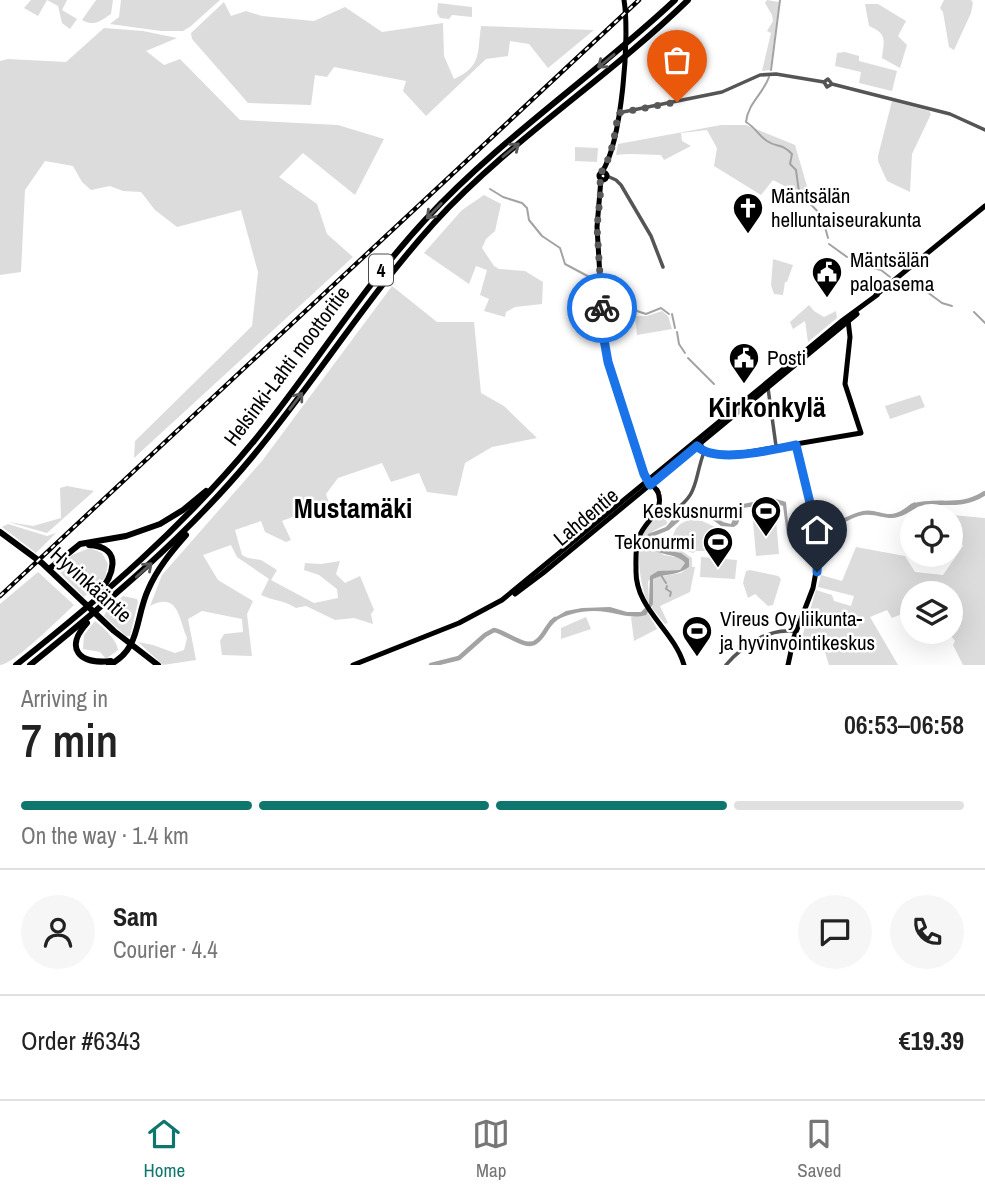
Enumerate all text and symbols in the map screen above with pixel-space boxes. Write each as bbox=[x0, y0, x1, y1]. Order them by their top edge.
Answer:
pin bbox=[647, 30, 707, 102]
icon: bag bbox=[658, 41, 696, 79]
one-way arrow bbox=[597, 54, 615, 69]
one-way arrow bbox=[502, 142, 520, 158]
place label: Mäntsälän helluntaiseurakunta bbox=[771, 181, 922, 234]
church icon: Mäntsälän helluntaiseurakunta bbox=[731, 191, 765, 235]
one-way arrow bbox=[426, 202, 443, 219]
place label: Mäntsälän paloasema bbox=[850, 245, 935, 298]
road number: 4 bbox=[369, 254, 393, 286]
public building icon: Mäntsälän paloasema bbox=[810, 255, 844, 299]
courier bbox=[567, 273, 637, 343]
street label: Helsinki-Lahti moottoritie bbox=[217, 280, 356, 452]
icon: bike bbox=[583, 289, 621, 327]
public building icon: Posti bbox=[727, 341, 761, 385]
place label: Posti bbox=[767, 343, 806, 372]
district label: Kirkonkylä bbox=[708, 388, 826, 426]
one-way arrow bbox=[289, 392, 303, 411]
street label: Lahdentie bbox=[547, 481, 624, 552]
district label: Mustamäki bbox=[294, 489, 412, 527]
sports icon: Keskusnurmi bbox=[749, 494, 783, 538]
place label: Keskusnurmi bbox=[643, 496, 743, 525]
pin bbox=[787, 500, 847, 572]
map controls bbox=[900, 504, 963, 644]
button: locate bbox=[900, 504, 963, 567]
icon: home bbox=[798, 511, 836, 549]
sports icon: Tekonurmi bbox=[701, 525, 735, 569]
place label: Tekonurmi bbox=[615, 527, 695, 556]
street label: Hyvinkääntie bbox=[44, 540, 138, 629]
one-way arrow bbox=[135, 562, 153, 578]
button: layers bbox=[900, 581, 963, 644]
place label: Vireus Oy liikunta- ja hyvinvointikeskus bbox=[719, 604, 875, 657]
sports icon: Vireus Oy liikunta- ja hyvinvointikeskus bbox=[680, 614, 714, 658]
text: Arriving in bbox=[21, 683, 108, 714]
text: 06:53–06:58 bbox=[844, 707, 964, 742]
text: 7 min bbox=[21, 709, 118, 771]
text: On the way · 1.4 km bbox=[21, 820, 189, 851]
button: person bbox=[21, 895, 95, 969]
button: chat bbox=[798, 895, 872, 969]
button: phone bbox=[890, 895, 964, 969]
text: Sam bbox=[113, 899, 158, 934]
text: Courier · 4.4 bbox=[113, 934, 218, 965]
text: Order #6343 bbox=[21, 1023, 141, 1058]
text: €19.39 bbox=[899, 1023, 964, 1058]
tab: Home bbox=[144, 1115, 185, 1183]
tab: Map bbox=[472, 1115, 510, 1183]
tab: Saved bbox=[797, 1115, 841, 1183]

